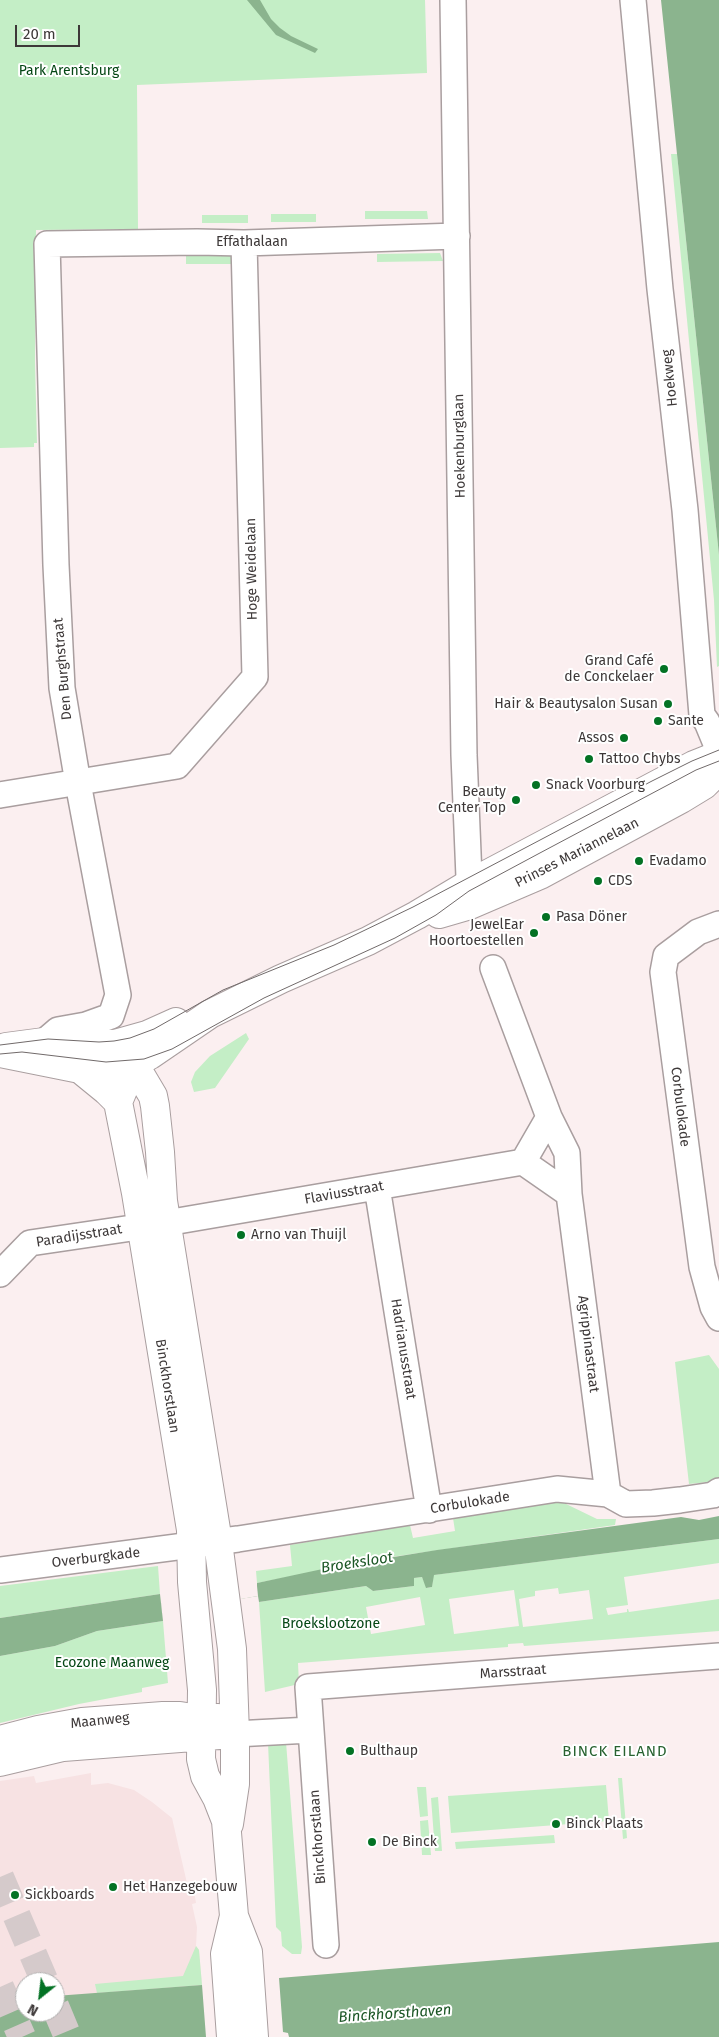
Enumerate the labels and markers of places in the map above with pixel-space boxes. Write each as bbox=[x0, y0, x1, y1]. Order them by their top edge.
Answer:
place label: Grand Café de Conckelaer bbox=[564, 653, 654, 686]
marker: Grand Café de Conckelaer bbox=[658, 663, 670, 675]
place label: Hair & Beautysalon Susan bbox=[494, 696, 658, 712]
marker: Hair & Beautysalon Susan bbox=[662, 698, 674, 710]
place label: Sante bbox=[668, 713, 704, 729]
marker: Sante bbox=[652, 715, 664, 727]
place label: Assos bbox=[578, 730, 614, 746]
marker: Assos bbox=[618, 732, 630, 744]
place label: Tattoo Chybs bbox=[599, 751, 681, 767]
marker: Tattoo Chybs bbox=[583, 753, 595, 765]
place label: Snack Voorburg bbox=[546, 777, 645, 793]
marker: Snack Voorburg bbox=[530, 779, 542, 791]
place label: Beauty Center Top bbox=[438, 784, 506, 816]
marker: Beauty Center Top bbox=[510, 794, 522, 806]
place label: Evadamo bbox=[649, 853, 707, 869]
marker: Evadamo bbox=[633, 855, 645, 867]
place label: CDS bbox=[608, 873, 632, 889]
marker: CDS bbox=[592, 875, 604, 887]
place label: Pasa Döner bbox=[556, 909, 627, 925]
marker: Pasa Döner bbox=[540, 911, 552, 923]
place label: JewelEar Hoortoestellen bbox=[429, 917, 524, 950]
marker: JewelEar Hoortoestellen bbox=[528, 927, 540, 939]
place label: Arno van Thuijl bbox=[251, 1227, 346, 1243]
marker: Arno van Thuijl bbox=[235, 1229, 247, 1241]
place label: Bulthaup bbox=[360, 1743, 418, 1759]
marker: Bulthaup bbox=[344, 1745, 356, 1757]
place label: Binck Plaats bbox=[566, 1816, 643, 1832]
marker: Binck Plaats bbox=[550, 1818, 562, 1830]
place label: De Binck bbox=[382, 1834, 437, 1850]
marker: De Binck bbox=[366, 1836, 378, 1848]
place label: Het Hanzegebouw bbox=[123, 1879, 237, 1895]
marker: Het Hanzegebouw bbox=[107, 1881, 119, 1893]
place label: Sickboards bbox=[25, 1887, 94, 1903]
marker: Sickboards bbox=[9, 1889, 21, 1901]

